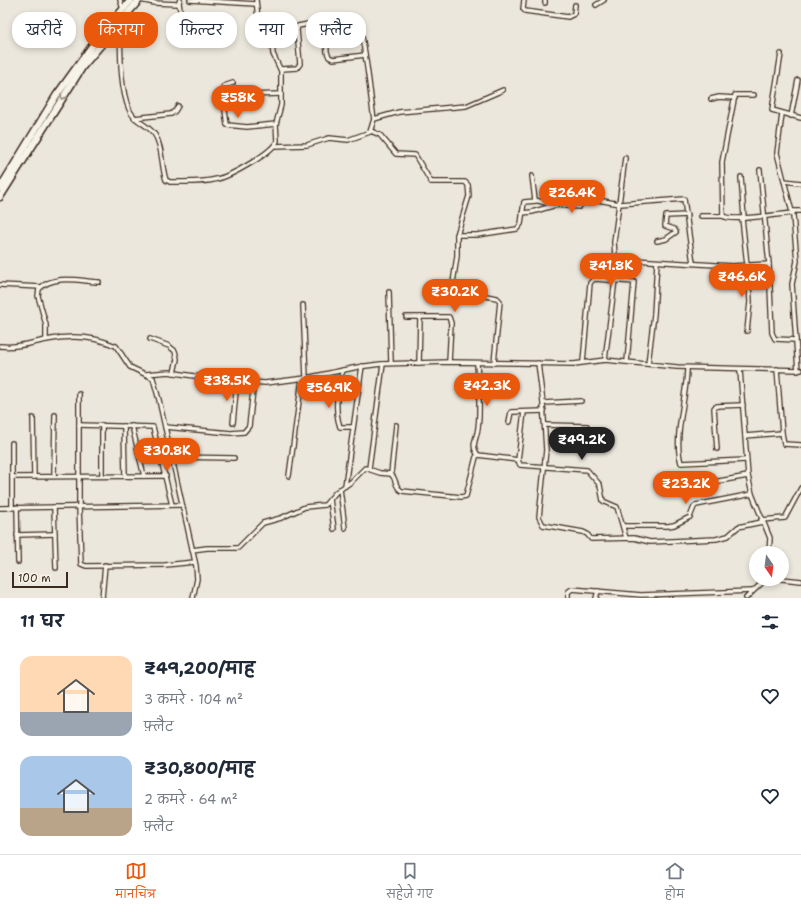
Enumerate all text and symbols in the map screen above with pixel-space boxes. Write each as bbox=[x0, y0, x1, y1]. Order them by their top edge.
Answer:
chip: खरीदें bbox=[12, 12, 76, 48]
chip: किराया bbox=[84, 12, 158, 48]
chip: फ़िल्टर bbox=[166, 12, 237, 48]
chip: नया bbox=[245, 12, 298, 48]
chip: फ़्लैट bbox=[306, 12, 366, 48]
pin: ₹58K bbox=[214, 85, 262, 119]
text: ₹58K bbox=[220, 89, 256, 106]
one-way arrow bbox=[61, 92, 68, 99]
pin: ₹26.4K bbox=[539, 180, 605, 214]
text: ₹26.4K bbox=[548, 184, 596, 201]
pin: ₹41.8K bbox=[578, 253, 644, 287]
text: ₹41.8K bbox=[589, 257, 633, 274]
pin: ₹46.6K bbox=[709, 264, 775, 298]
text: ₹46.6K bbox=[718, 268, 766, 285]
pin: ₹30.2K bbox=[422, 279, 488, 313]
text: ₹30.2K bbox=[431, 283, 479, 300]
pin: ₹38.5K bbox=[194, 368, 260, 402]
text: ₹38.5K bbox=[203, 372, 251, 389]
pin: ₹42.3K bbox=[454, 373, 520, 407]
pin: ₹56.9K bbox=[296, 375, 362, 409]
text: ₹42.3K bbox=[463, 377, 511, 394]
text: ₹56.9K bbox=[306, 379, 352, 396]
pin: ₹49.2K bbox=[549, 427, 615, 461]
text: ₹49.2K bbox=[558, 431, 606, 448]
pin: ₹30.8K bbox=[134, 438, 200, 472]
text: ₹30.8K bbox=[143, 442, 191, 459]
pin: ₹23.2K bbox=[653, 471, 719, 505]
text: ₹23.2K bbox=[662, 475, 710, 492]
north arrow bbox=[749, 546, 789, 586]
map controls bbox=[749, 546, 789, 586]
scale bar bbox=[12, 570, 68, 589]
text: 100 m bbox=[18, 571, 51, 586]
text: 11 घर bbox=[20, 610, 64, 632]
icon: filters bbox=[759, 611, 781, 633]
text: ₹49,200/माह bbox=[144, 657, 255, 679]
icon: home bbox=[52, 672, 100, 720]
icon: heart bbox=[759, 685, 781, 707]
text: 3 कमरे · 104 m² bbox=[144, 691, 243, 708]
text: फ़्लैट bbox=[144, 718, 174, 735]
text: ₹30,800/माह bbox=[144, 757, 255, 779]
icon: home bbox=[52, 772, 100, 820]
icon: heart bbox=[759, 785, 781, 807]
text: 2 कमरे · 64 m² bbox=[144, 791, 238, 808]
text: फ़्लैट bbox=[144, 818, 174, 835]
tab: मानचित्र bbox=[115, 860, 156, 906]
tab: सहेजे गए bbox=[386, 860, 433, 906]
tab: होम bbox=[664, 860, 686, 906]

